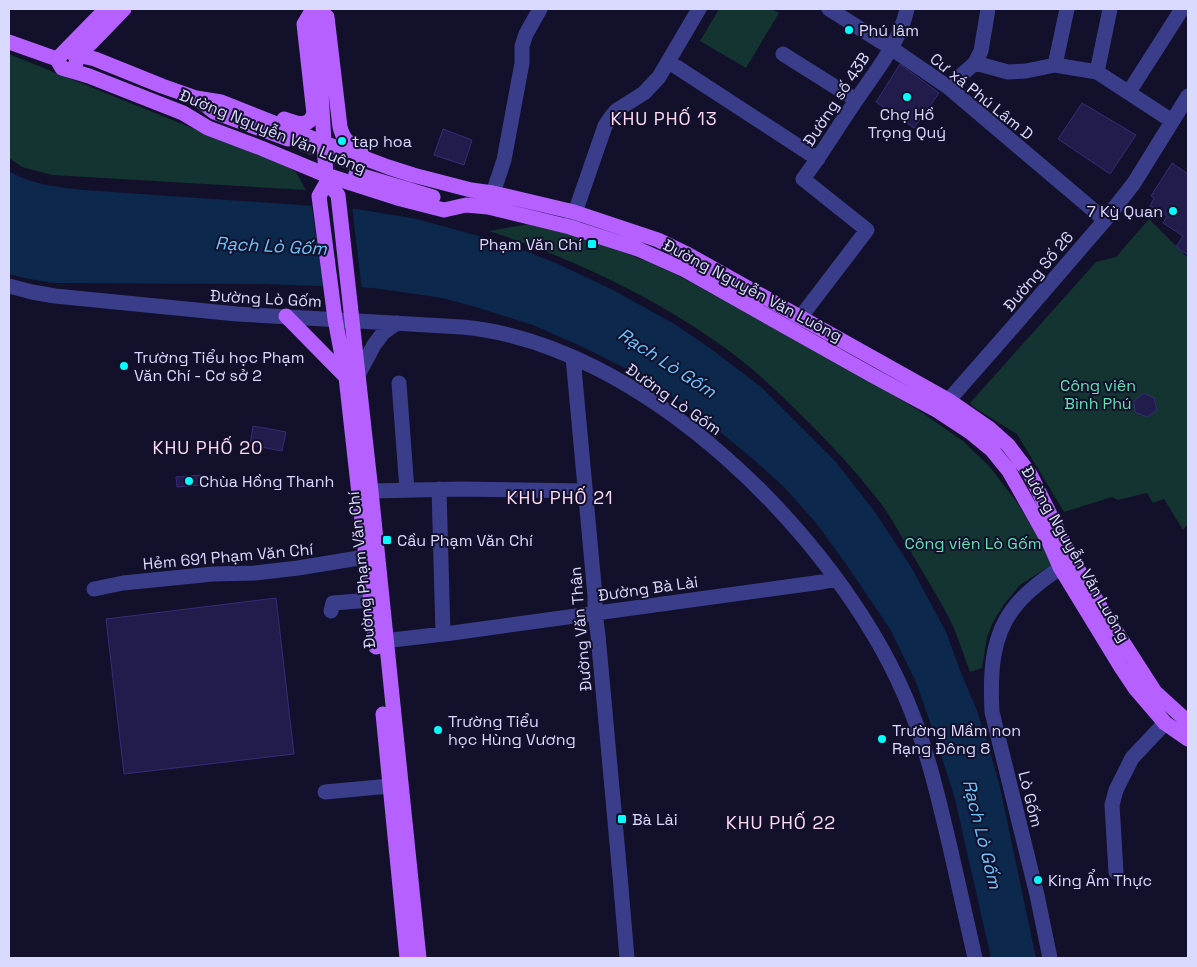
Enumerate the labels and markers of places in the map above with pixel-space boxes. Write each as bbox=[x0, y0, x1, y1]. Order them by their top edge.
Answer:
place label: Phú lâm bbox=[859, 20, 919, 41]
marker: Phú lâm bbox=[843, 24, 855, 36]
marker: Chợ Hồ Trọng Quý bbox=[901, 91, 913, 103]
place label: Chợ Hồ Trọng Quý bbox=[868, 104, 946, 143]
place label: tap hoa bbox=[352, 131, 412, 152]
marker: tap hoa bbox=[336, 135, 348, 147]
place label: 7 Kỳ Quan bbox=[1087, 201, 1163, 222]
marker: 7 Kỳ Quan bbox=[1167, 205, 1179, 217]
place label: Phạm Văn Chí bbox=[479, 234, 582, 255]
marker: Phạm Văn Chí bbox=[586, 238, 598, 250]
place label: Trường Tiểu học Phạm Văn Chí - Cơ sở 2 bbox=[134, 347, 305, 386]
marker: Trường Tiểu học Phạm Văn Chí - Cơ sở 2 bbox=[118, 360, 130, 372]
place label: Chùa Hồng Thanh bbox=[199, 471, 334, 492]
marker: Chùa Hồng Thanh bbox=[183, 475, 195, 487]
place label: Cầu Phạm Văn Chí bbox=[397, 530, 533, 551]
marker: Cầu Phạm Văn Chí bbox=[381, 534, 393, 546]
place label: Trường Tiểu học Hùng Vương bbox=[448, 711, 576, 750]
place label: Trường Mầm non Rạng Đông 8 bbox=[892, 720, 1021, 759]
marker: Trường Tiểu học Hùng Vương bbox=[432, 724, 444, 736]
marker: Trường Mầm non Rạng Đông 8 bbox=[876, 733, 888, 745]
place label: Bà Lài bbox=[632, 809, 678, 830]
marker: Bà Lài bbox=[616, 813, 628, 825]
place label: King Ẩm Thực bbox=[1048, 869, 1152, 891]
marker: King Ẩm Thực bbox=[1032, 874, 1044, 886]

